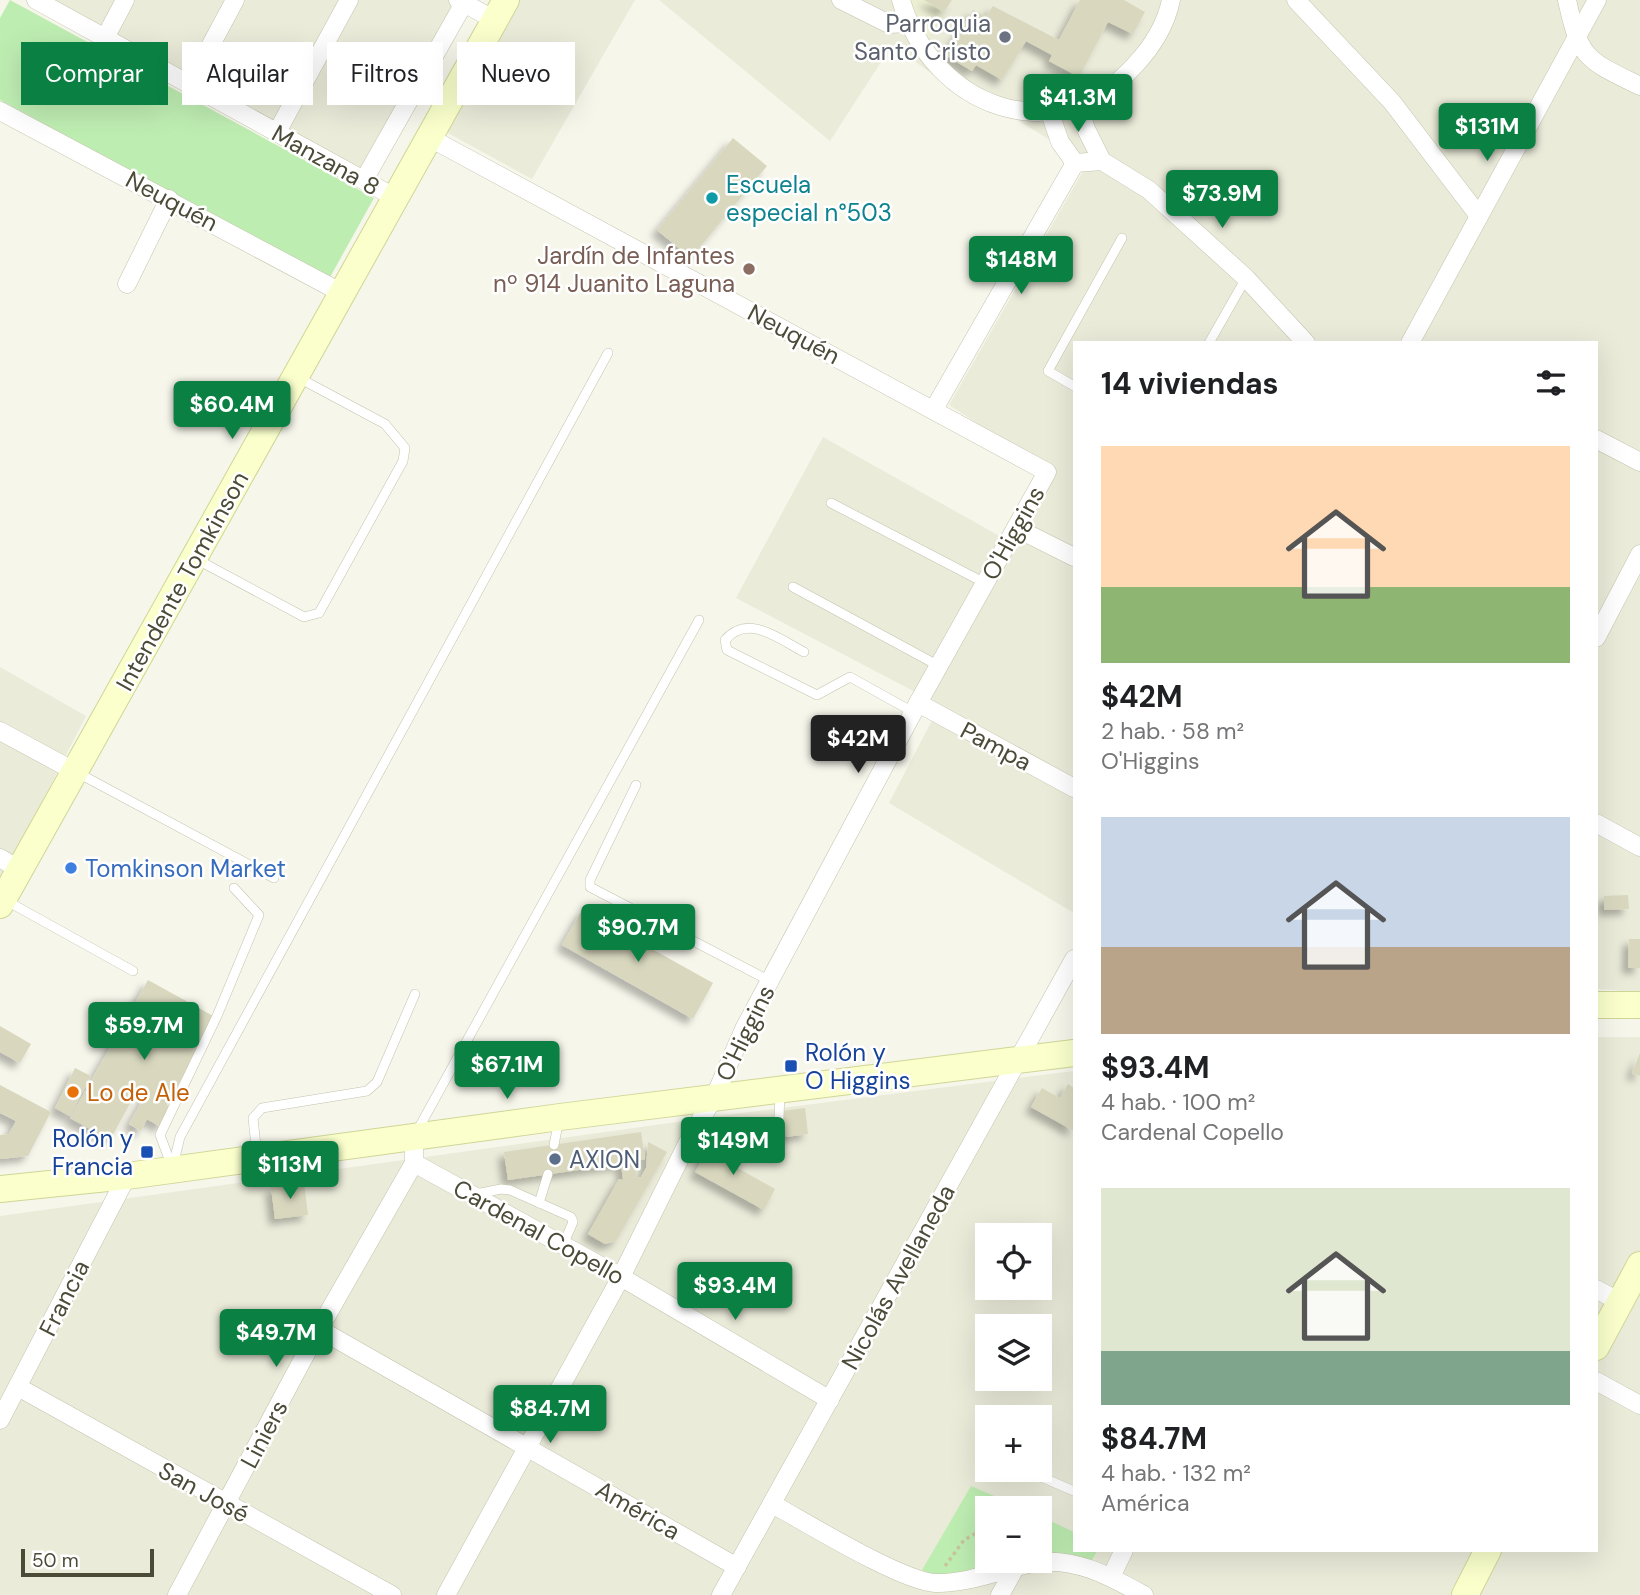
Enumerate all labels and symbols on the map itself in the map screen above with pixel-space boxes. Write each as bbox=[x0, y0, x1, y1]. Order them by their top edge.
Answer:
place label: Parroquia Santo Cristo bbox=[854, 8, 991, 67]
marker: Parroquia Santo Cristo bbox=[997, 29, 1013, 45]
pin: $41.3M bbox=[1021, 74, 1135, 134]
pin: $131M bbox=[1438, 104, 1536, 163]
street label: Manzana 8 bbox=[267, 118, 385, 202]
street label: Neuquén bbox=[120, 164, 224, 238]
place label: Escuela especial n°503 bbox=[726, 169, 892, 228]
pin: $73.9M bbox=[1165, 170, 1279, 230]
marker: Escuela especial n°503 bbox=[704, 190, 720, 206]
pin: $148M bbox=[972, 236, 1070, 296]
place label: Jardín de Infantes nº 914 Juanito Laguna bbox=[493, 240, 735, 299]
marker: Jardín de Infantes nº 914 Juanito Laguna bbox=[741, 261, 757, 277]
street label: Neuquén bbox=[742, 297, 846, 371]
pin: $60.4M bbox=[175, 382, 289, 441]
street label: Intendente Tomkinson bbox=[109, 466, 255, 696]
street label: O'Higgins bbox=[975, 480, 1051, 586]
street label: Pampa bbox=[955, 715, 1037, 777]
pin: $42M bbox=[817, 716, 899, 775]
place label: Tomkinson Market bbox=[85, 853, 286, 884]
marker: Tomkinson Market bbox=[63, 860, 79, 876]
pin: $90.7M bbox=[581, 904, 695, 964]
street label: O'Higgins bbox=[709, 980, 781, 1086]
pin: $59.7M bbox=[87, 1002, 201, 1062]
place label: Rolón y O Higgins bbox=[805, 1037, 910, 1096]
pin: $67.1M bbox=[450, 1042, 564, 1101]
marker: Rolón y O Higgins bbox=[783, 1058, 799, 1074]
place label: Lo de Ale bbox=[87, 1077, 190, 1108]
marker: Lo de Ale bbox=[65, 1084, 81, 1100]
pin: $149M bbox=[684, 1118, 782, 1177]
place label: Rolón y Francia bbox=[52, 1123, 133, 1182]
pin: $113M bbox=[241, 1142, 339, 1201]
marker: Rolón y Francia bbox=[139, 1144, 155, 1160]
place label: AXION bbox=[569, 1144, 640, 1175]
marker: AXION bbox=[547, 1151, 563, 1167]
street label: Cardenal Copello bbox=[448, 1172, 630, 1292]
street label: Nicolás Avellaneda bbox=[834, 1179, 962, 1375]
street label: Francia bbox=[32, 1255, 96, 1341]
pin: $93.4M bbox=[678, 1262, 792, 1322]
pin: $49.7M bbox=[219, 1310, 333, 1369]
pin: $84.7M bbox=[493, 1386, 607, 1445]
street label: Liniers bbox=[233, 1395, 295, 1473]
street label: San José bbox=[153, 1454, 255, 1530]
street label: América bbox=[590, 1473, 686, 1547]
scale bar bbox=[21, 1546, 154, 1578]

